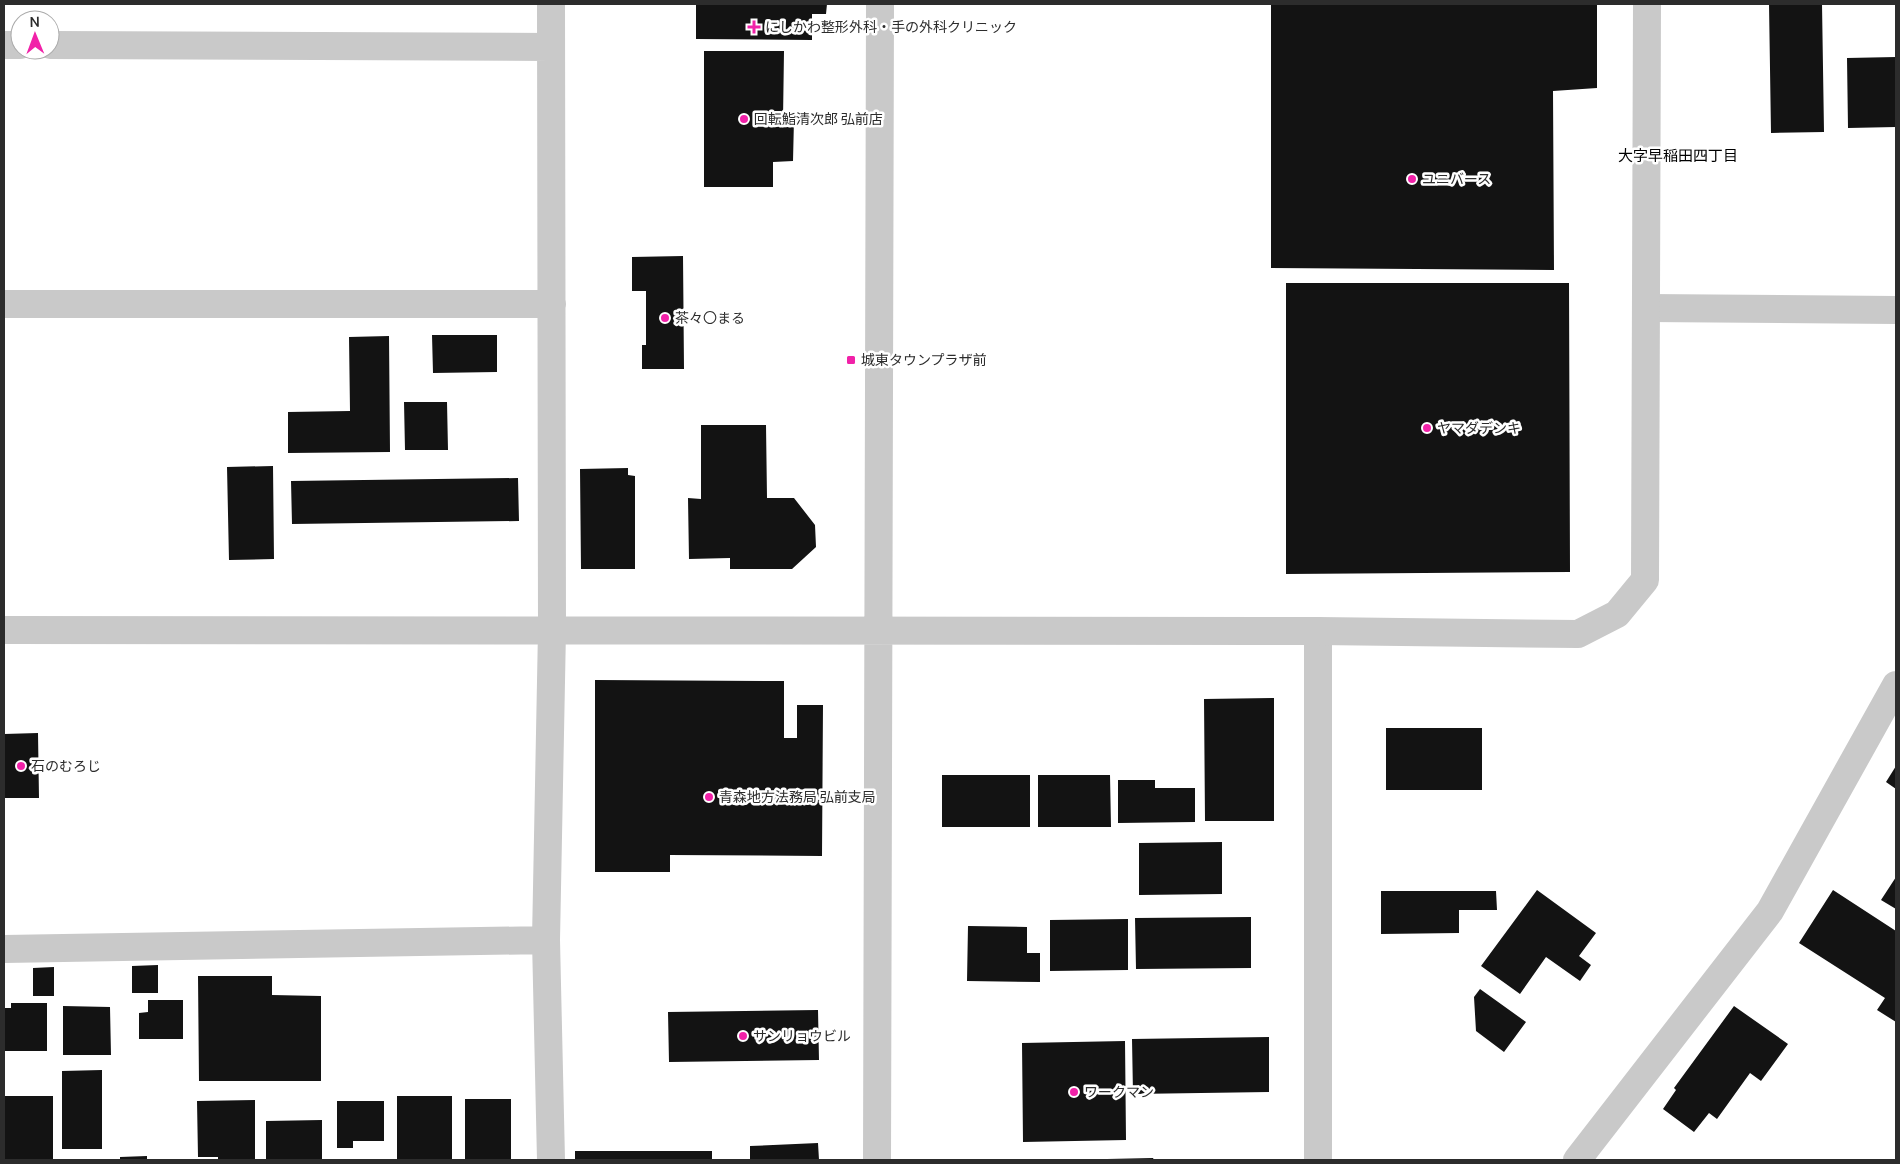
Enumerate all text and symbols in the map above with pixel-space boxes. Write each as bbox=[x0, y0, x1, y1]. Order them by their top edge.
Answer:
north arrow bbox=[10, 10, 60, 60]
text: N bbox=[30, 12, 40, 31]
place label: にしかわ整形外科・手の外科クリニック bbox=[765, 17, 1017, 36]
marker: にしかわ整形外科・手の外科クリニック bbox=[747, 20, 761, 34]
place label: 回転鮨清次郎 弘前店 bbox=[754, 109, 883, 128]
marker: 回転鮨清次郎 弘前店 bbox=[738, 113, 750, 125]
district label: 大字早稲田四丁目 bbox=[1618, 145, 1738, 166]
place label: ユニバース bbox=[1422, 169, 1491, 188]
marker: ユニバース bbox=[1406, 173, 1418, 185]
place label: 茶々〇まる bbox=[675, 308, 745, 327]
marker: 茶々〇まる bbox=[659, 312, 671, 324]
place label: 城東タウンプラザ前 bbox=[861, 350, 987, 369]
marker: 城東タウンプラザ前 bbox=[845, 354, 857, 366]
place label: ヤマダデンキ bbox=[1437, 418, 1521, 437]
marker: ヤマダデンキ bbox=[1421, 422, 1433, 434]
place label: 石のむろじ bbox=[31, 756, 101, 775]
marker: 石のむろじ bbox=[15, 760, 27, 772]
place label: 青森地方法務局 弘前支局 bbox=[719, 787, 876, 806]
marker: 青森地方法務局 弘前支局 bbox=[703, 791, 715, 803]
place label: サンリョウビル bbox=[753, 1026, 851, 1045]
marker: サンリョウビル bbox=[737, 1030, 749, 1042]
place label: ワークマン bbox=[1084, 1082, 1154, 1101]
marker: ワークマン bbox=[1068, 1086, 1080, 1098]

